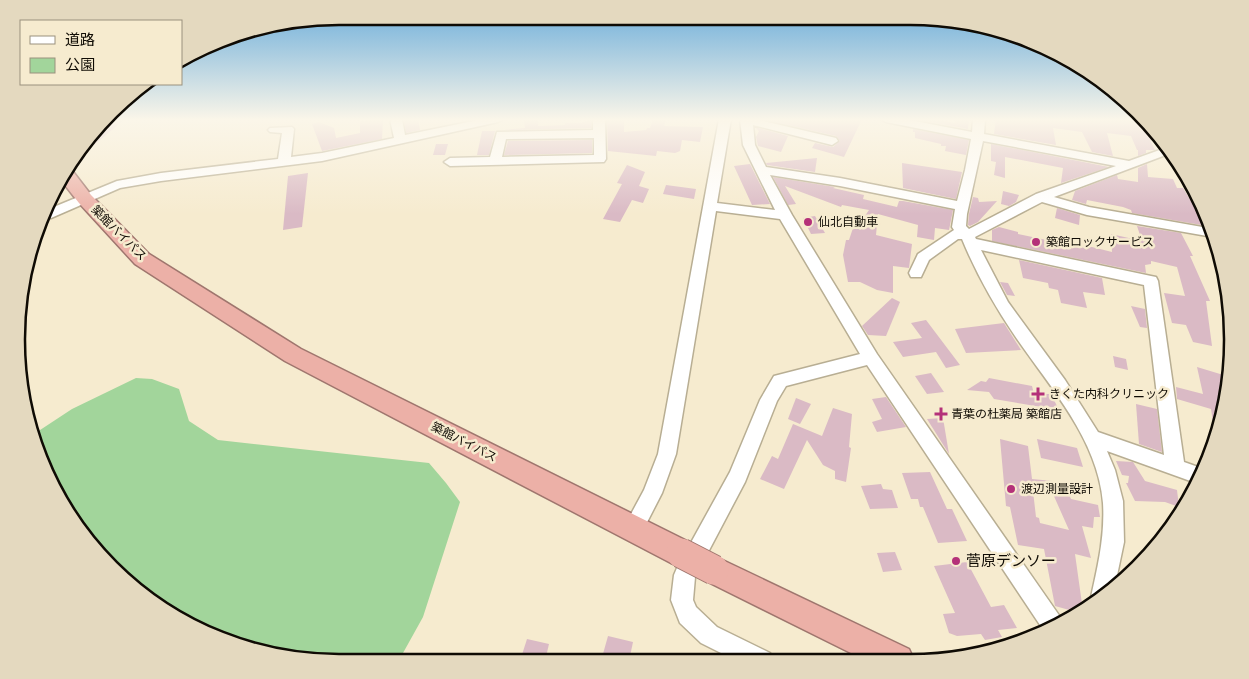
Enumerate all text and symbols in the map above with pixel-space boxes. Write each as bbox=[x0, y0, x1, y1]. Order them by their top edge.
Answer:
legend bbox=[20, 20, 182, 85]
text: 道路 bbox=[65, 31, 95, 48]
text: 公園 bbox=[65, 56, 95, 73]
street label: 築館バイパス bbox=[89, 203, 149, 263]
place label: 仙北自動車 bbox=[818, 215, 878, 229]
marker: 仙北自動車 bbox=[802, 216, 814, 228]
place label: 築館ロックサービス bbox=[1046, 235, 1154, 249]
marker: 築館ロックサービス bbox=[1030, 236, 1042, 248]
marker: きくた内科クリニック bbox=[1031, 387, 1045, 401]
place label: きくた内科クリニック bbox=[1049, 387, 1169, 401]
place label: 青葉の杜薬局 築館店 bbox=[951, 407, 1062, 421]
marker: 青葉の杜薬局 築館店 bbox=[935, 408, 947, 420]
street label: 築館バイパス bbox=[429, 419, 499, 465]
place label: 渡辺測量設計 bbox=[1021, 482, 1093, 496]
marker: 渡辺測量設計 bbox=[1005, 483, 1017, 495]
place label: 菅原デンソー bbox=[966, 552, 1056, 569]
marker: 菅原デンソー bbox=[950, 555, 962, 567]

